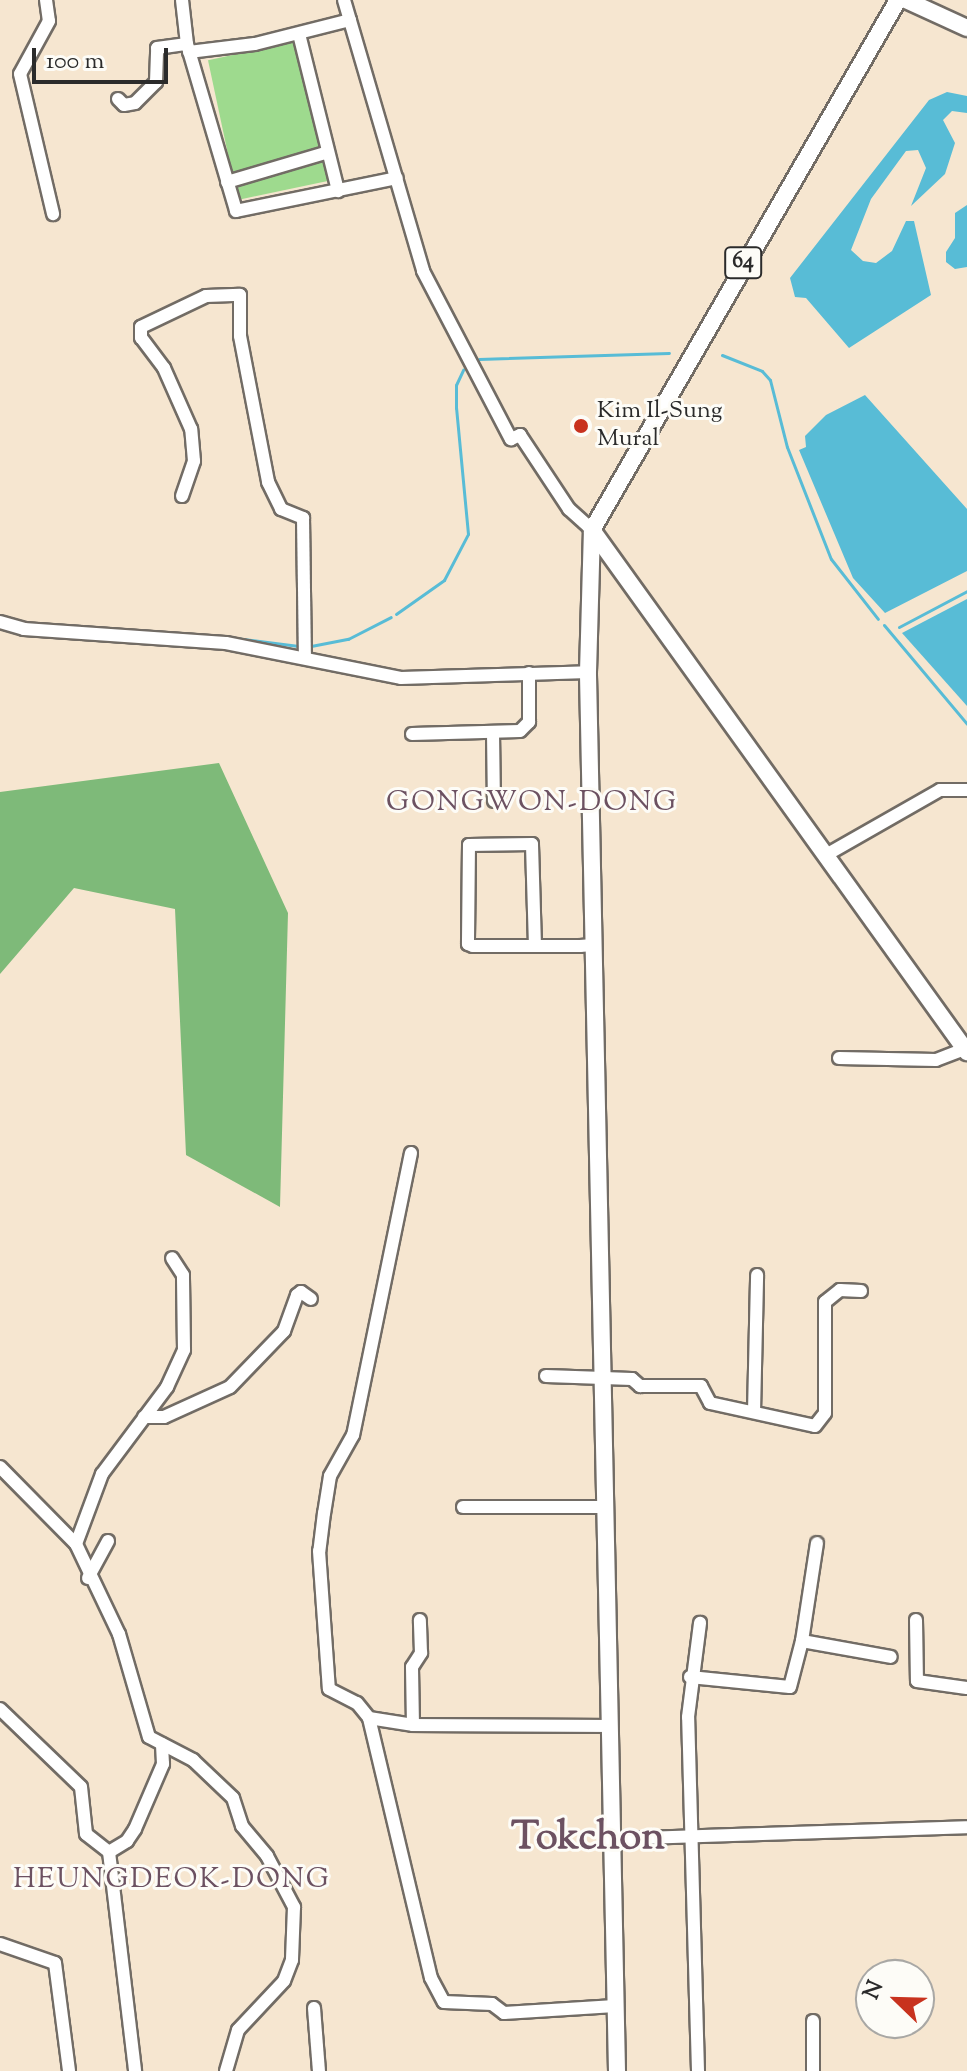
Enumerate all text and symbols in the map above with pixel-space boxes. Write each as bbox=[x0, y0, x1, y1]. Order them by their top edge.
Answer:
scale bar bbox=[36, 32, 172, 82]
text: 100 m bbox=[46, 45, 104, 79]
road number: 64 bbox=[723, 245, 763, 281]
place label: Kim Il-Sung Mural bbox=[597, 398, 722, 454]
marker: Kim Il-Sung Mural bbox=[572, 417, 590, 435]
district label: GONGWON-DONG bbox=[386, 786, 678, 820]
district label: Tokchon bbox=[511, 1815, 665, 1863]
district label: HEUNGDEOK-DONG bbox=[13, 1863, 331, 1897]
north arrow bbox=[855, 1959, 935, 2039]
text: N bbox=[857, 1976, 893, 2005]

